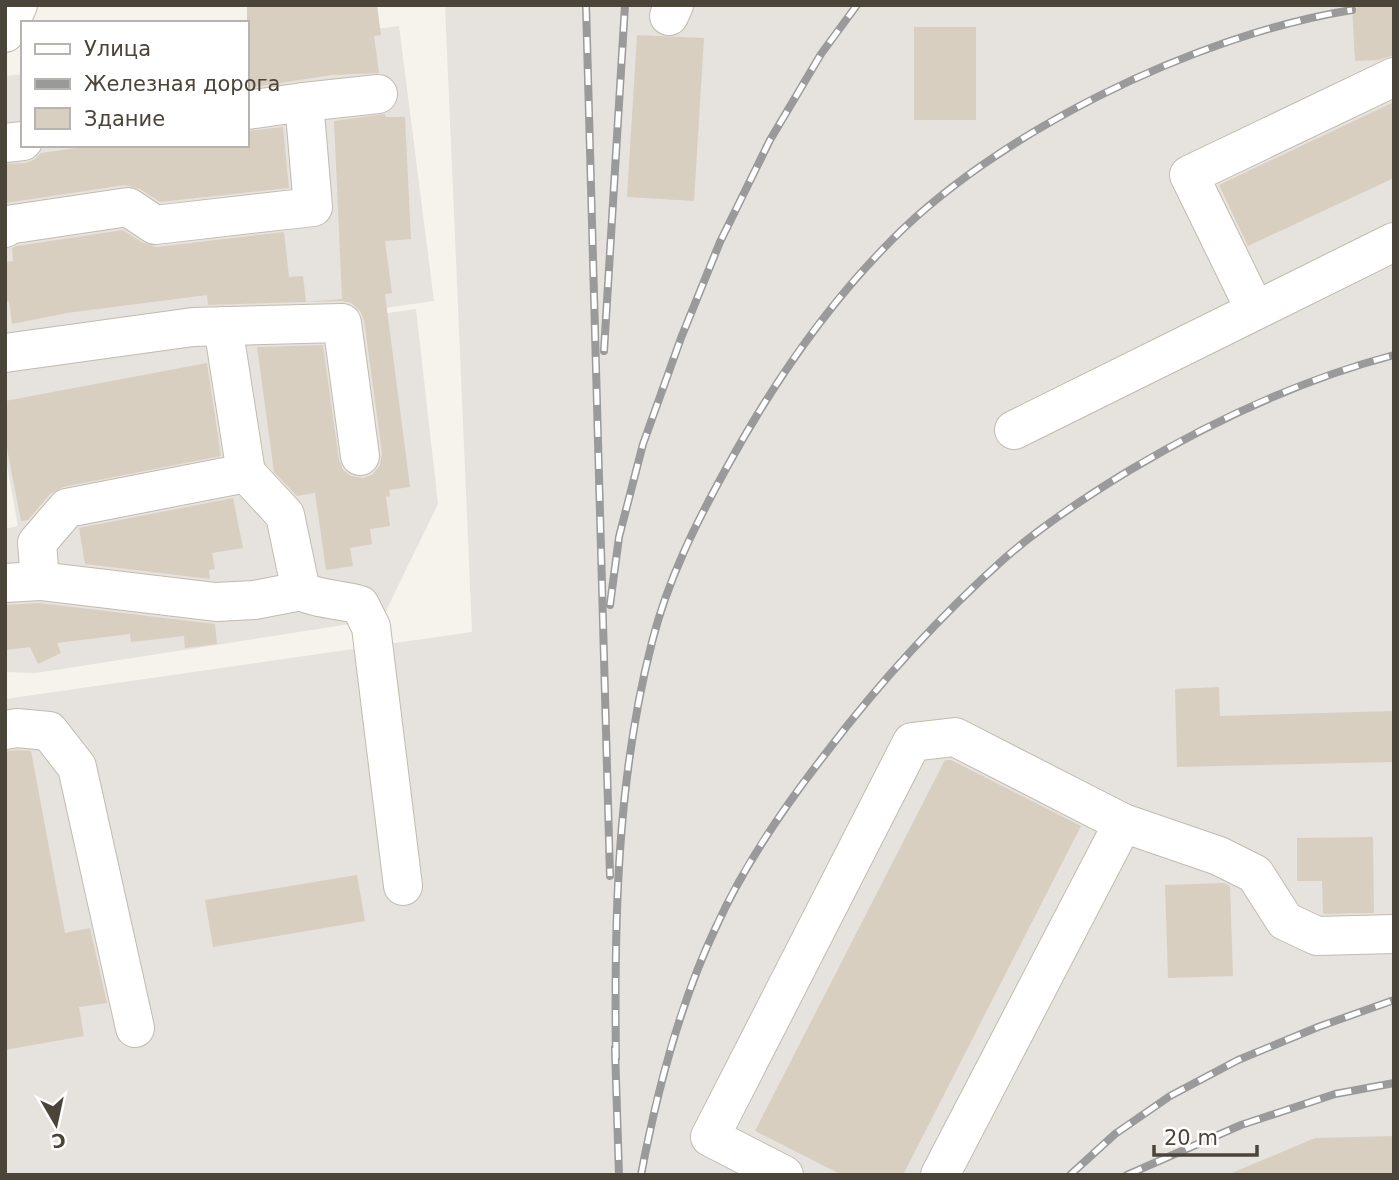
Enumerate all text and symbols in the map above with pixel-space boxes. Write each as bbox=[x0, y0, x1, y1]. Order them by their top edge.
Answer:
legend bbox=[21, 21, 248, 147]
text: Улица bbox=[84, 37, 151, 61]
text: Железная дорога bbox=[84, 72, 280, 96]
text: Здание bbox=[84, 107, 165, 131]
north arrow bbox=[21, 1089, 91, 1159]
scale bar bbox=[1154, 1114, 1257, 1158]
text: 20 m bbox=[1164, 1126, 1218, 1150]
text: С bbox=[50, 1129, 67, 1153]

